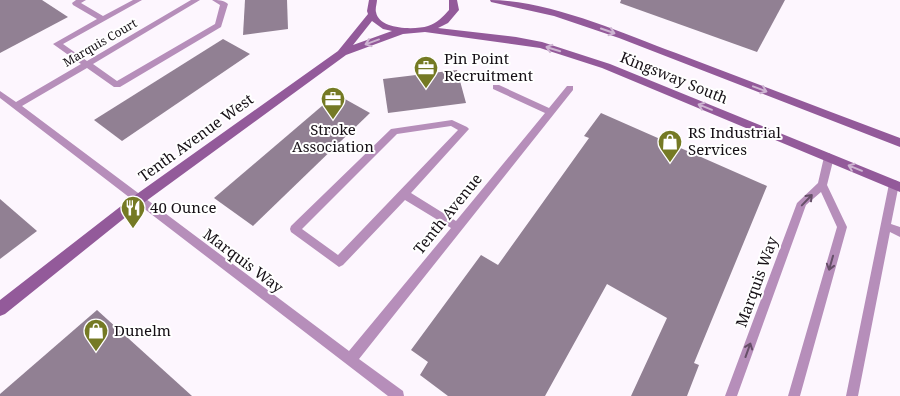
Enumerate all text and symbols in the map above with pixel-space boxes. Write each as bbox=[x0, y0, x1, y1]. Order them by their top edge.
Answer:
street label: Marquis Court bbox=[60, 14, 140, 71]
one-way arrow bbox=[600, 27, 615, 36]
one-way arrow bbox=[365, 38, 380, 47]
one-way arrow bbox=[545, 43, 561, 53]
street label: Kingsway South bbox=[618, 46, 732, 108]
place label: Pin Point Recruitment bbox=[444, 48, 533, 85]
office icon: Pin Point Recruitment bbox=[413, 55, 439, 89]
one-way arrow bbox=[752, 85, 767, 94]
office icon: Stroke Association bbox=[320, 86, 346, 120]
street label: Tenth Avenue West bbox=[134, 89, 257, 186]
one-way arrow bbox=[697, 101, 712, 110]
place label: Stroke Association bbox=[292, 119, 374, 156]
place label: RS Industrial Services bbox=[688, 122, 781, 159]
shop icon: RS Industrial Services bbox=[657, 129, 683, 163]
one-way arrow bbox=[848, 163, 863, 173]
street label: Tenth Avenue bbox=[408, 169, 486, 258]
one-way arrow bbox=[801, 194, 813, 206]
restaurant icon: 40 Ounce bbox=[120, 195, 146, 229]
place label: 40 Ounce bbox=[150, 197, 216, 217]
street label: Marquis Way bbox=[200, 224, 288, 297]
street label: Marquis Way bbox=[730, 233, 782, 330]
one-way arrow bbox=[826, 255, 836, 271]
shop icon: Dunelm bbox=[83, 318, 109, 352]
place label: Dunelm bbox=[114, 320, 171, 340]
one-way arrow bbox=[744, 343, 753, 358]

